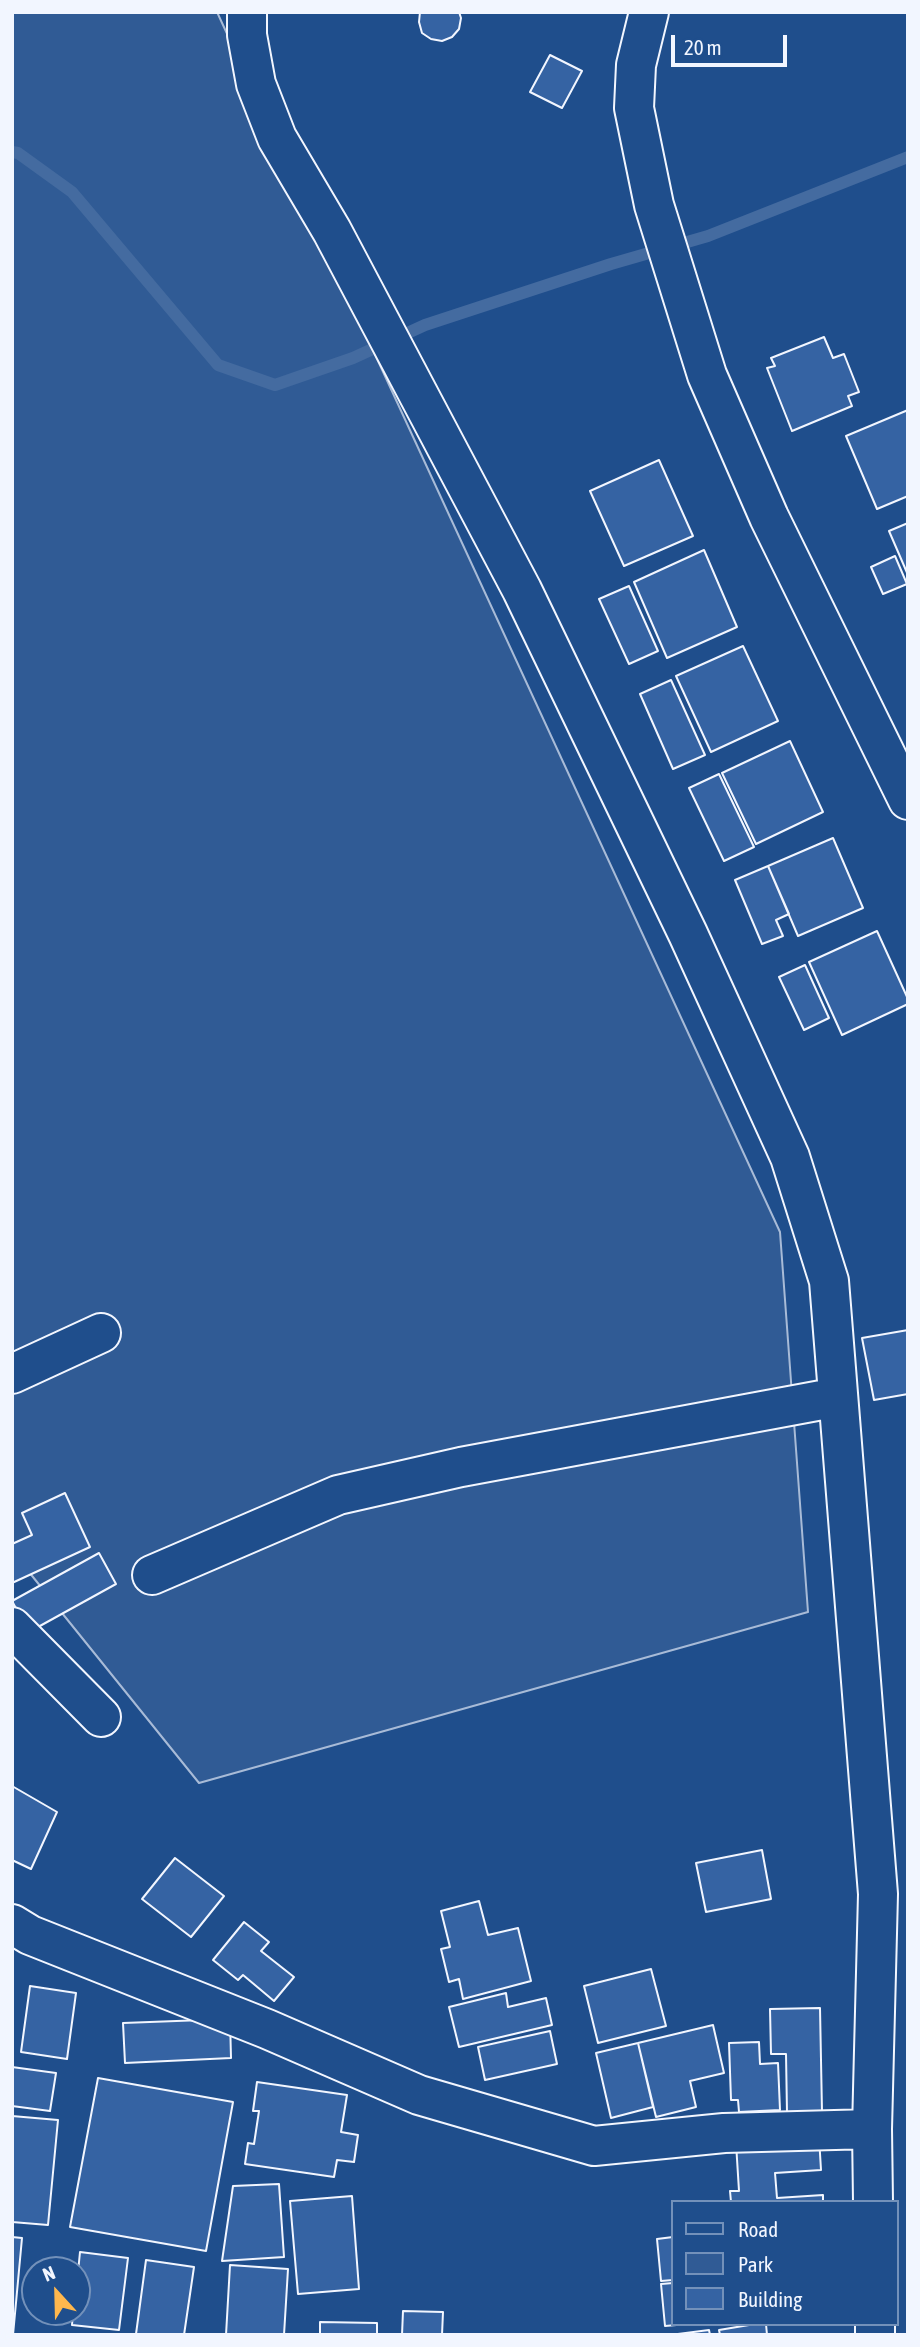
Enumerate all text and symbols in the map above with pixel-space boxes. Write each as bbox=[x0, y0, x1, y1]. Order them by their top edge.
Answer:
scale bar bbox=[675, 21, 790, 65]
text: 20 m bbox=[684, 35, 722, 59]
legend bbox=[671, 2200, 899, 2326]
text: Road bbox=[738, 2217, 778, 2241]
text: Park bbox=[738, 2252, 773, 2276]
north arrow bbox=[21, 2256, 91, 2326]
text: N bbox=[40, 2261, 58, 2286]
text: Building bbox=[738, 2287, 802, 2311]

